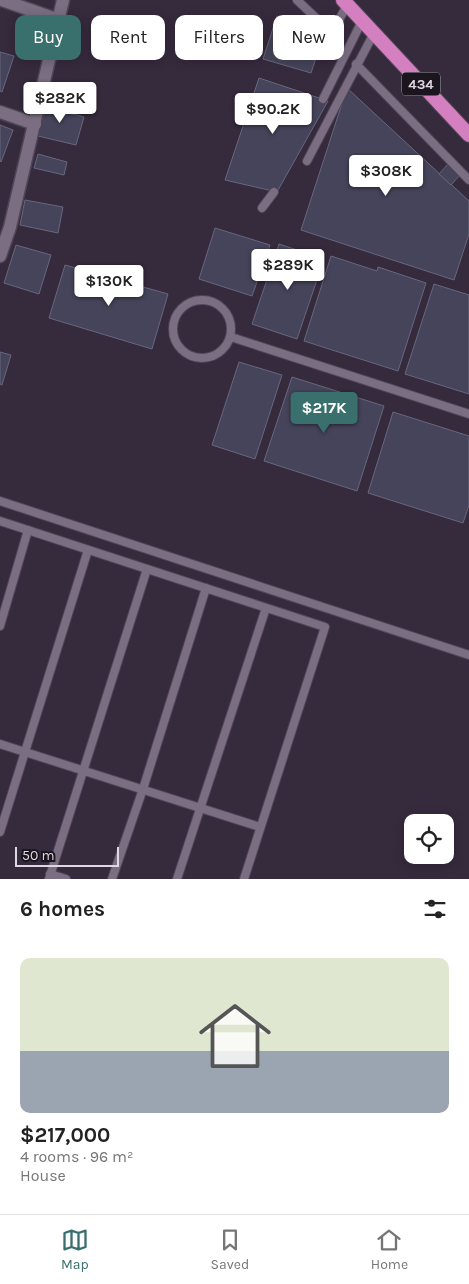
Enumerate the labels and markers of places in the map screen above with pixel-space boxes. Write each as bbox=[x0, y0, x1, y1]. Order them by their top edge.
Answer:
pin: $282K bbox=[25, 82, 95, 124]
pin: $90.2K bbox=[232, 92, 314, 135]
pin: $308K bbox=[351, 154, 421, 197]
pin: $289K bbox=[253, 248, 323, 291]
pin: $130K bbox=[74, 264, 144, 307]
pin: $217K bbox=[289, 392, 359, 434]

